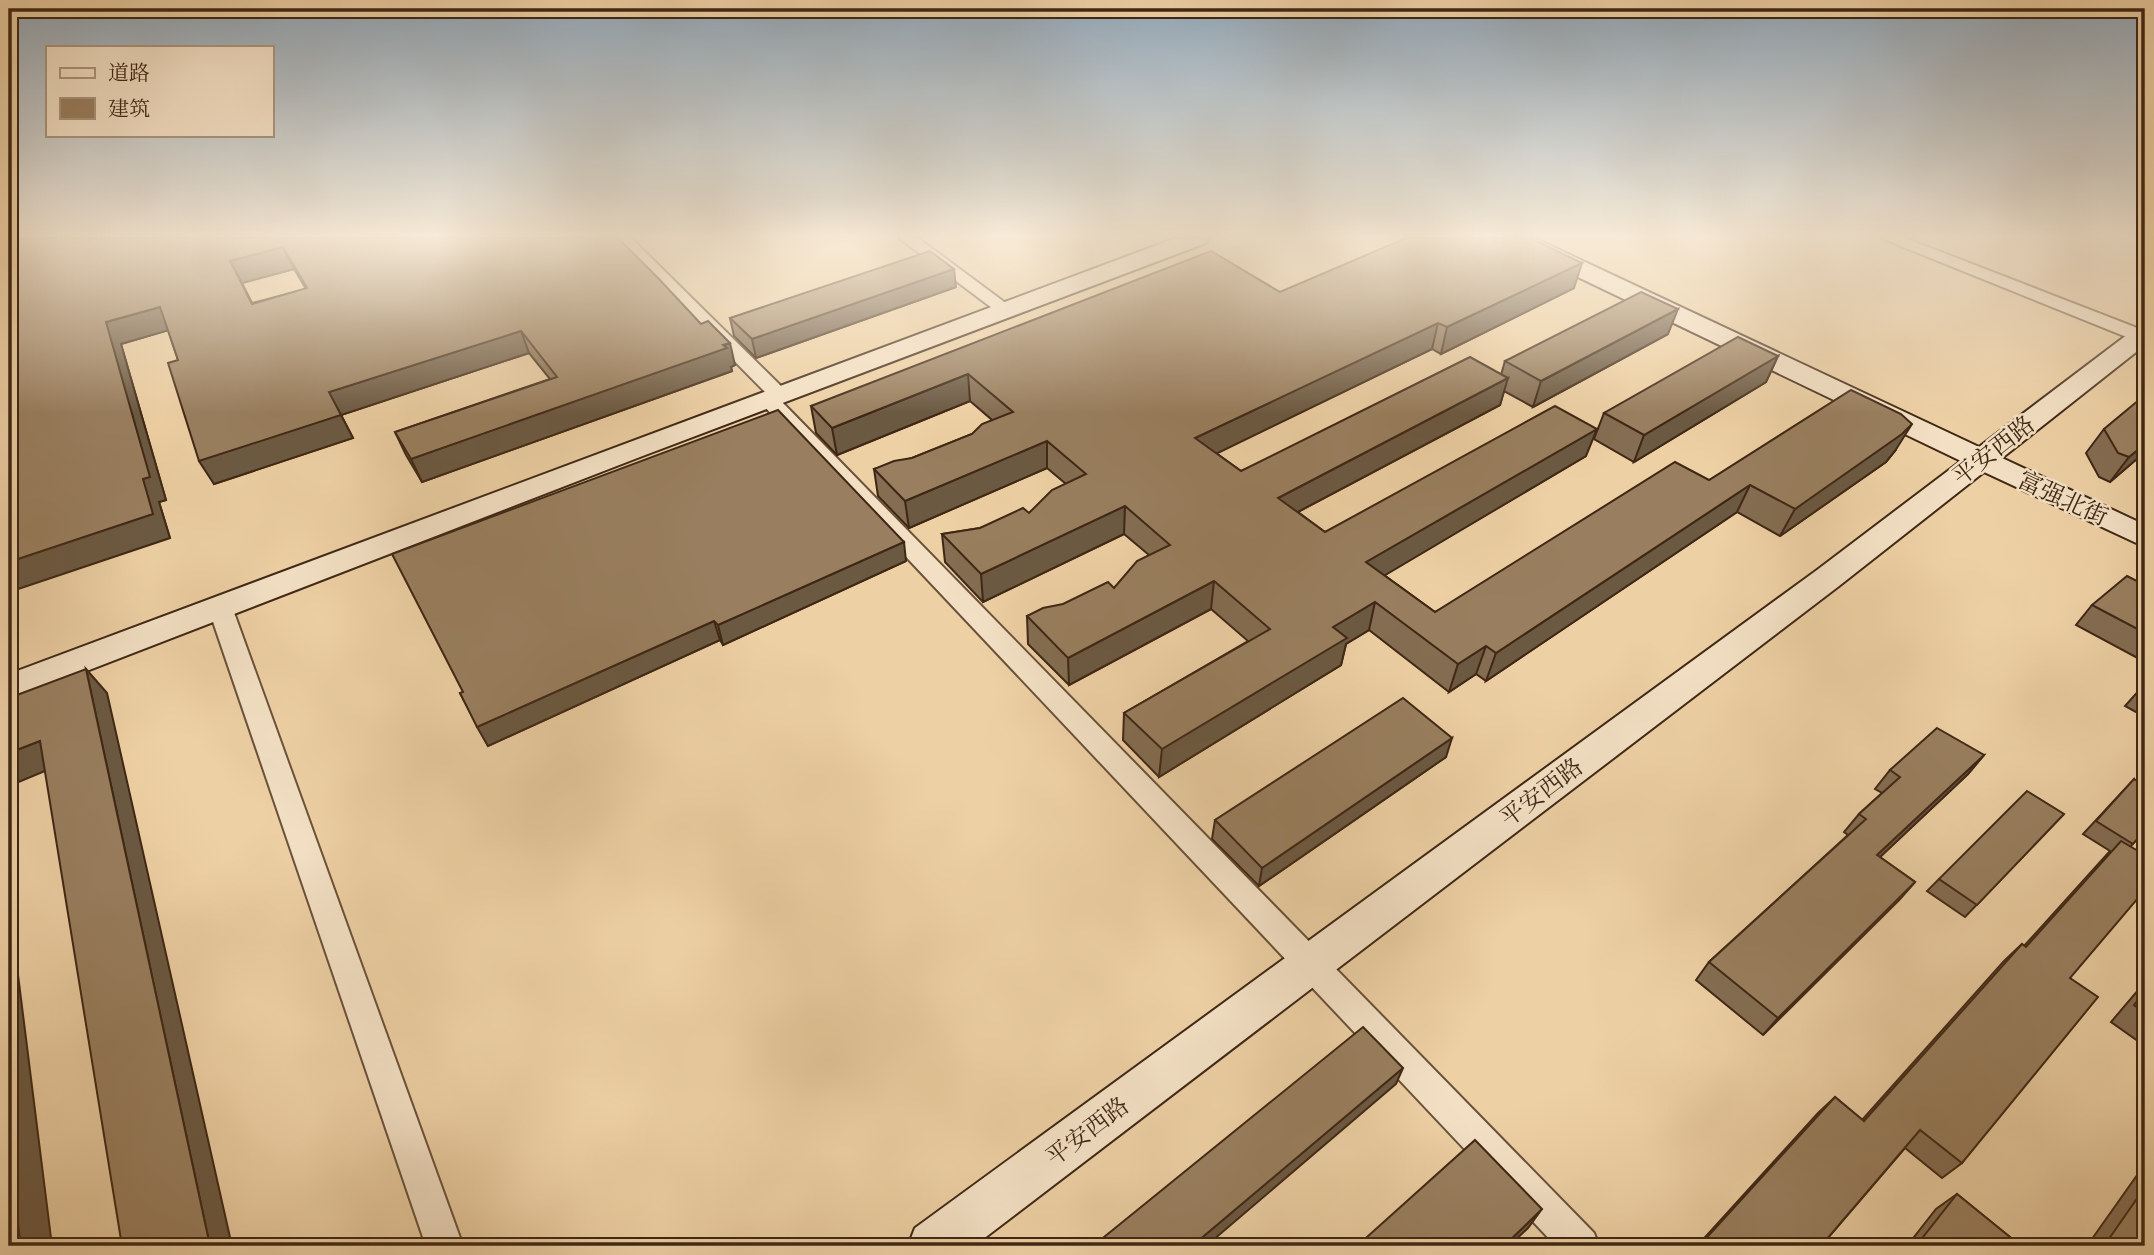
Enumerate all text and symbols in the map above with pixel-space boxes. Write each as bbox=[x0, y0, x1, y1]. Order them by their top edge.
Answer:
legend bbox=[46, 46, 273, 136]
text: 道路 bbox=[108, 57, 150, 88]
text: 建筑 bbox=[108, 93, 150, 124]
street label: 平安西路 bbox=[1944, 407, 2042, 493]
street label: 富强北街 bbox=[2012, 462, 2114, 534]
street label: 平安西路 bbox=[1492, 749, 1590, 835]
street label: 平安西路 bbox=[1038, 1088, 1136, 1174]

